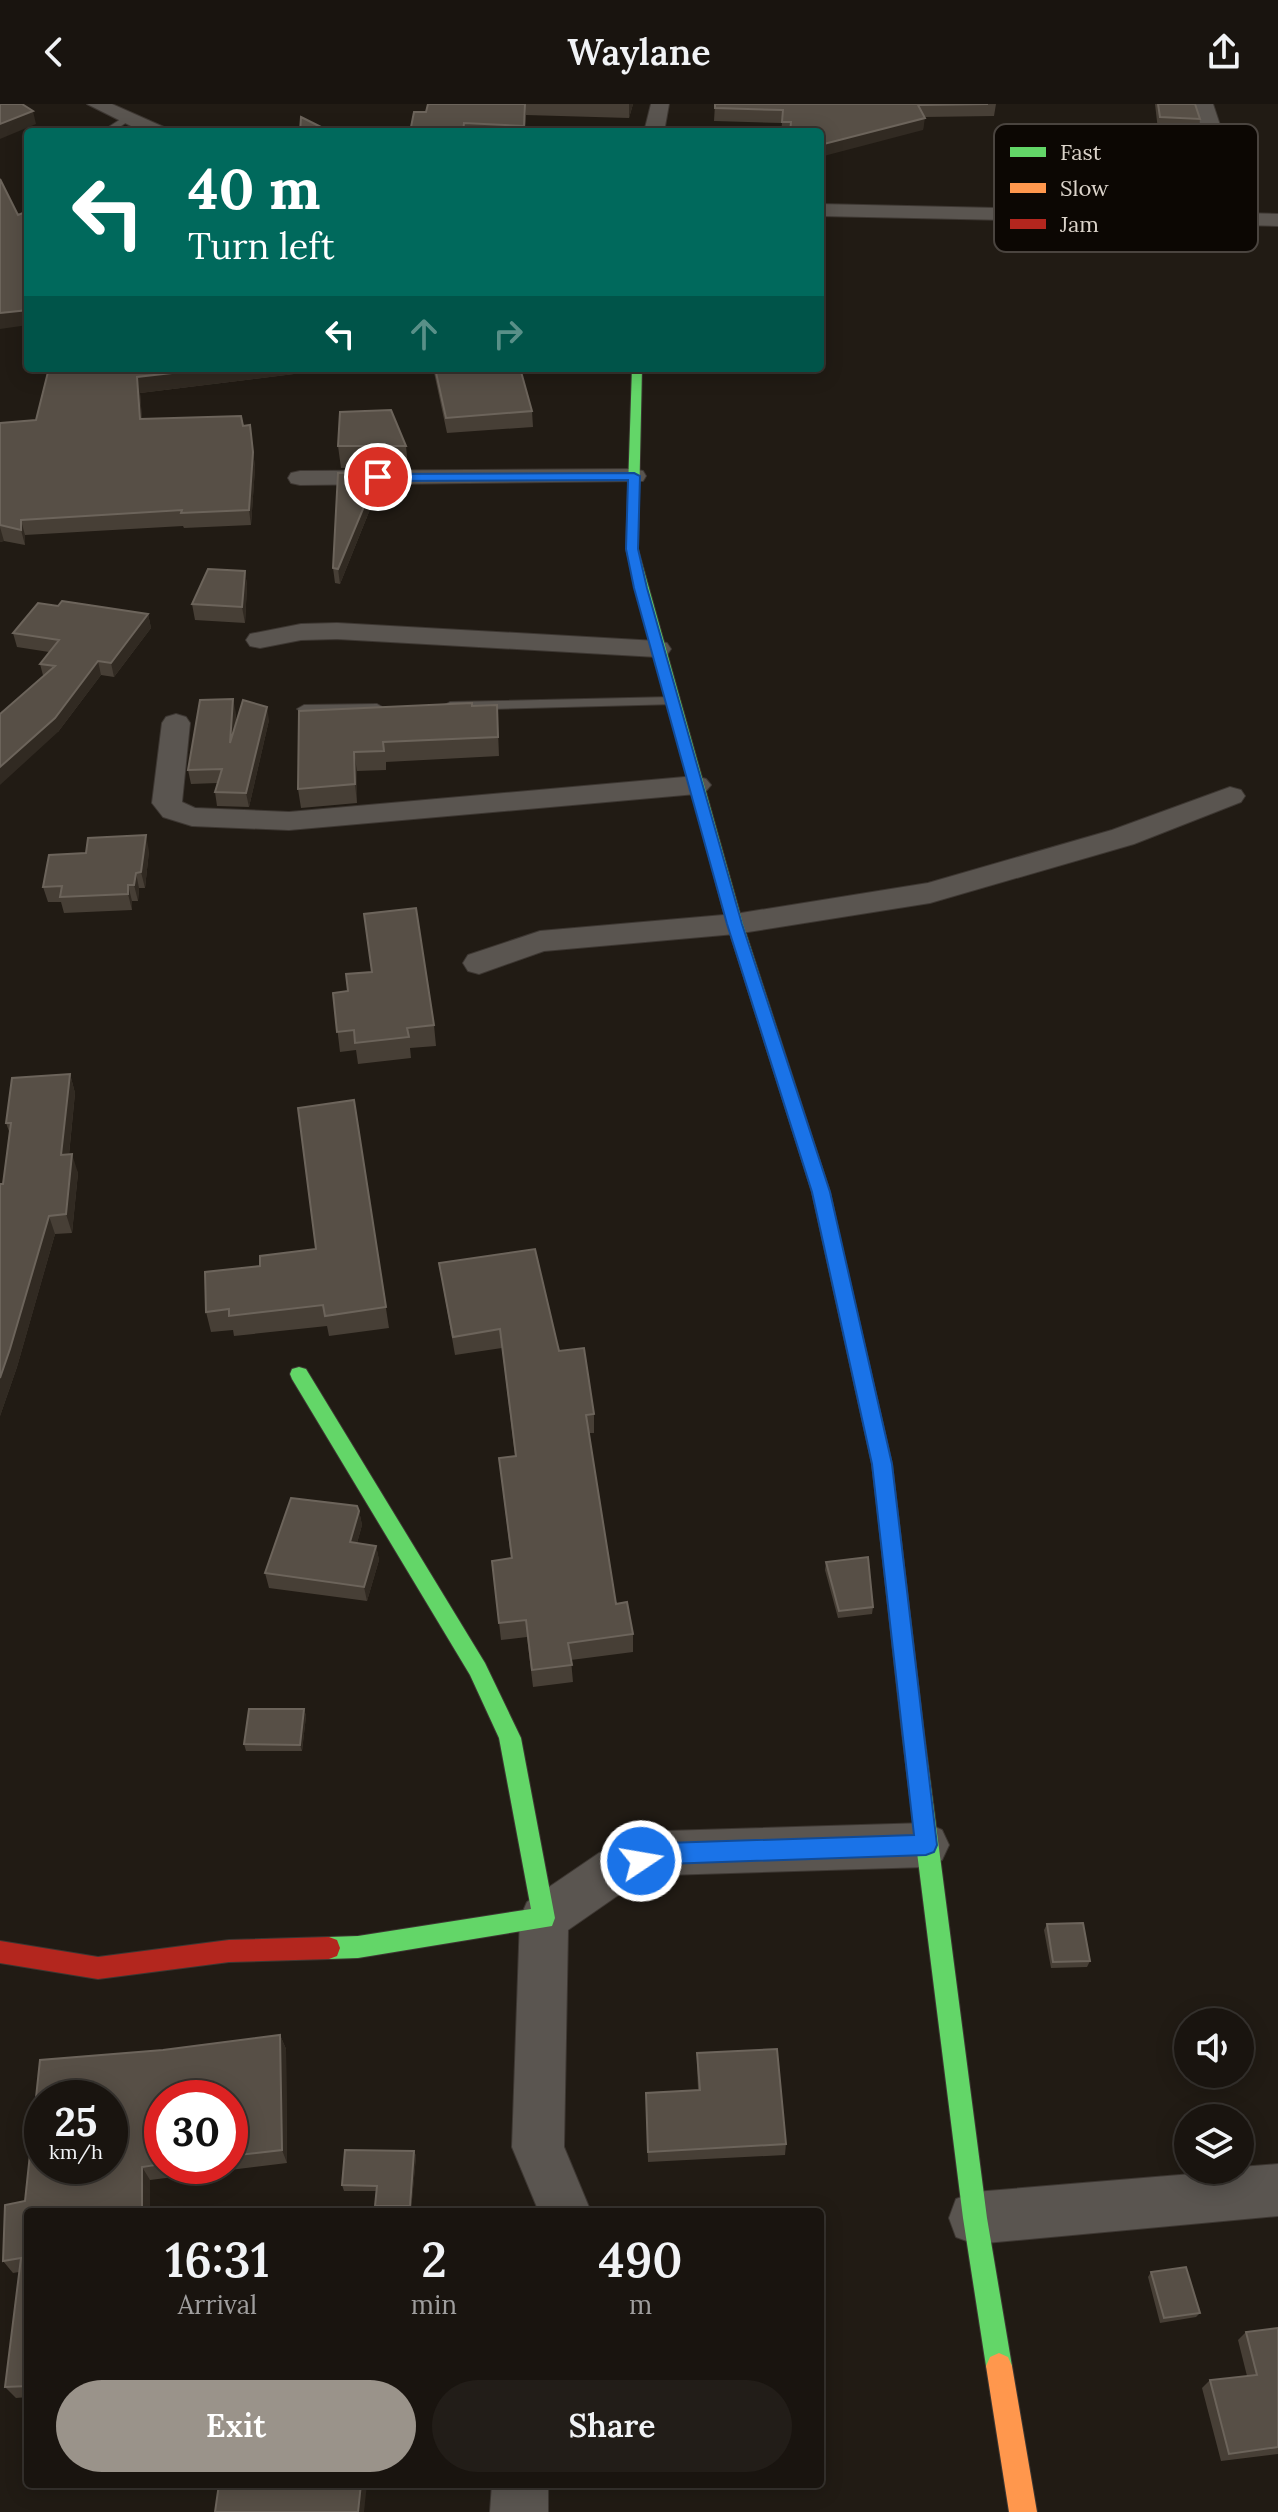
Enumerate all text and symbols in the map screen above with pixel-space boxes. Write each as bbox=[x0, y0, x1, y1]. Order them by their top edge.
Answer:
text: Waylane bbox=[567, 29, 711, 75]
icon: back bbox=[32, 30, 76, 74]
icon: share bbox=[1202, 30, 1246, 74]
legend bbox=[994, 124, 1258, 252]
text: Fast bbox=[1060, 138, 1102, 166]
text: 40 m bbox=[188, 153, 321, 224]
icon: left bbox=[56, 160, 160, 264]
text: Slow bbox=[1060, 174, 1109, 202]
text: Jam bbox=[1059, 210, 1099, 238]
text: Turn left bbox=[188, 223, 335, 269]
icon: left bbox=[318, 312, 362, 356]
icon: ahead bbox=[402, 312, 446, 356]
icon: right bbox=[486, 312, 530, 356]
pin bbox=[344, 443, 412, 511]
icon: arrive bbox=[356, 455, 400, 499]
position arrow bbox=[599, 1819, 683, 1903]
map controls bbox=[1174, 2008, 1254, 2184]
button: sound bbox=[1174, 2008, 1254, 2088]
speed limit sign: 30 bbox=[144, 2080, 248, 2184]
text: 25 bbox=[55, 2096, 97, 2147]
button: layers bbox=[1174, 2104, 1254, 2184]
text: km/h bbox=[49, 2139, 103, 2164]
text: 16:31 bbox=[165, 2229, 269, 2290]
text: 2 bbox=[421, 2229, 447, 2290]
text: 490 bbox=[599, 2229, 683, 2290]
text: Arrival bbox=[178, 2288, 257, 2321]
text: min bbox=[411, 2288, 457, 2321]
text: m bbox=[629, 2288, 652, 2321]
button: Exit bbox=[56, 2380, 416, 2472]
button: Share bbox=[432, 2380, 792, 2472]

